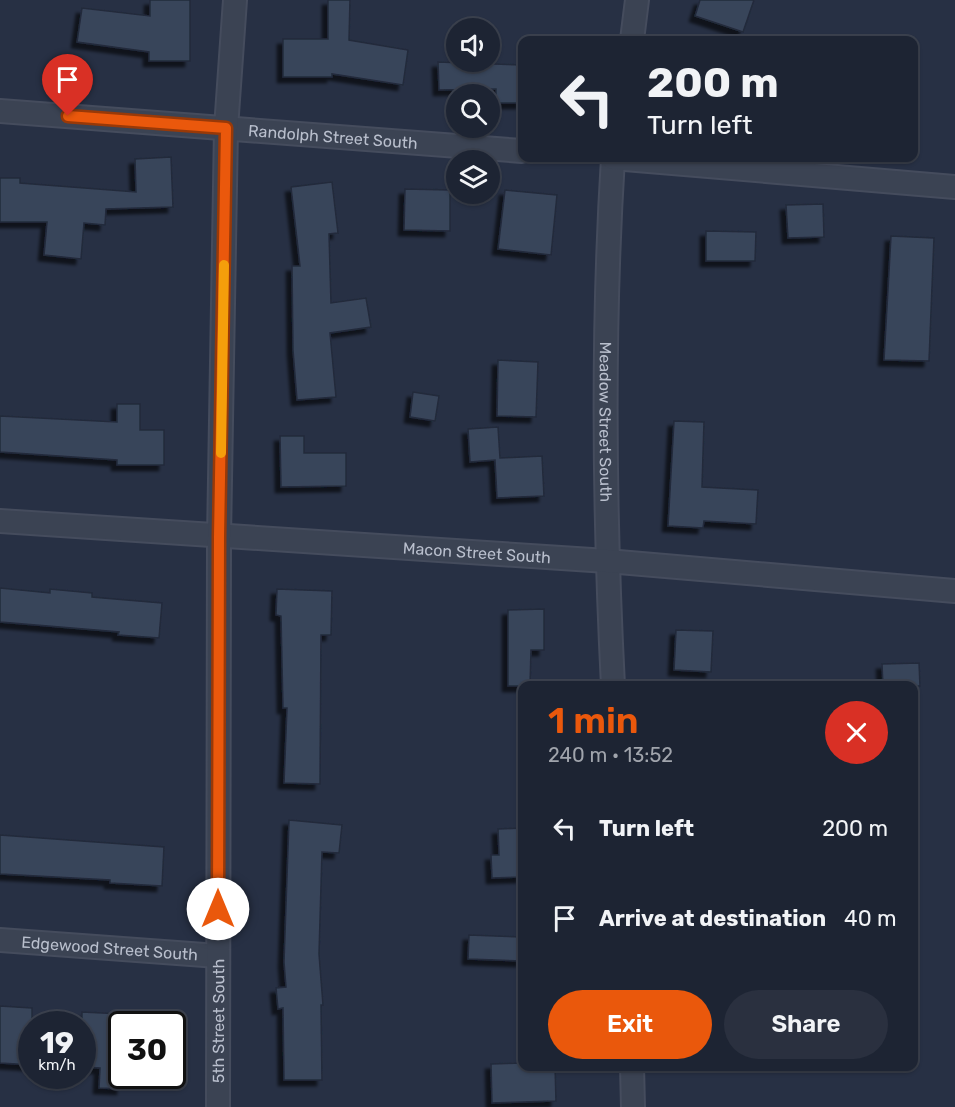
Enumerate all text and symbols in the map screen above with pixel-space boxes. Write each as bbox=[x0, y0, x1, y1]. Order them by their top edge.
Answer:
map controls bbox=[446, 18, 500, 204]
button: sound bbox=[446, 18, 500, 72]
pin bbox=[42, 54, 93, 116]
text: 200 m bbox=[647, 58, 779, 108]
icon: left bbox=[548, 60, 626, 138]
icon: arrive bbox=[51, 63, 84, 96]
button: search bbox=[446, 84, 500, 138]
text: Turn left bbox=[647, 109, 752, 141]
street label: Randolph Street South bbox=[248, 121, 418, 153]
button: layers bbox=[446, 150, 500, 204]
street label: Meadow Street South bbox=[595, 341, 615, 502]
street label: Macon Street South bbox=[402, 539, 552, 567]
text: 1 min bbox=[548, 699, 639, 742]
button: close bbox=[825, 701, 888, 764]
text: 240 m · 13:52 bbox=[548, 743, 673, 767]
icon: left bbox=[548, 812, 581, 845]
text: Turn left bbox=[599, 815, 694, 842]
text: 200 m bbox=[822, 815, 888, 842]
position arrow bbox=[186, 877, 250, 941]
icon: arrive bbox=[548, 902, 581, 935]
text: Arrive at destination bbox=[599, 905, 826, 932]
text: 40 m bbox=[844, 905, 897, 932]
street label: Edgewood Street South bbox=[21, 933, 199, 965]
street label: 5th Street South bbox=[209, 959, 228, 1083]
button: Exit bbox=[548, 990, 712, 1059]
button: Share bbox=[724, 990, 888, 1059]
speed limit sign: 30 bbox=[108, 1011, 186, 1089]
text: 19 bbox=[40, 1025, 74, 1061]
text: km/h bbox=[38, 1056, 76, 1074]

